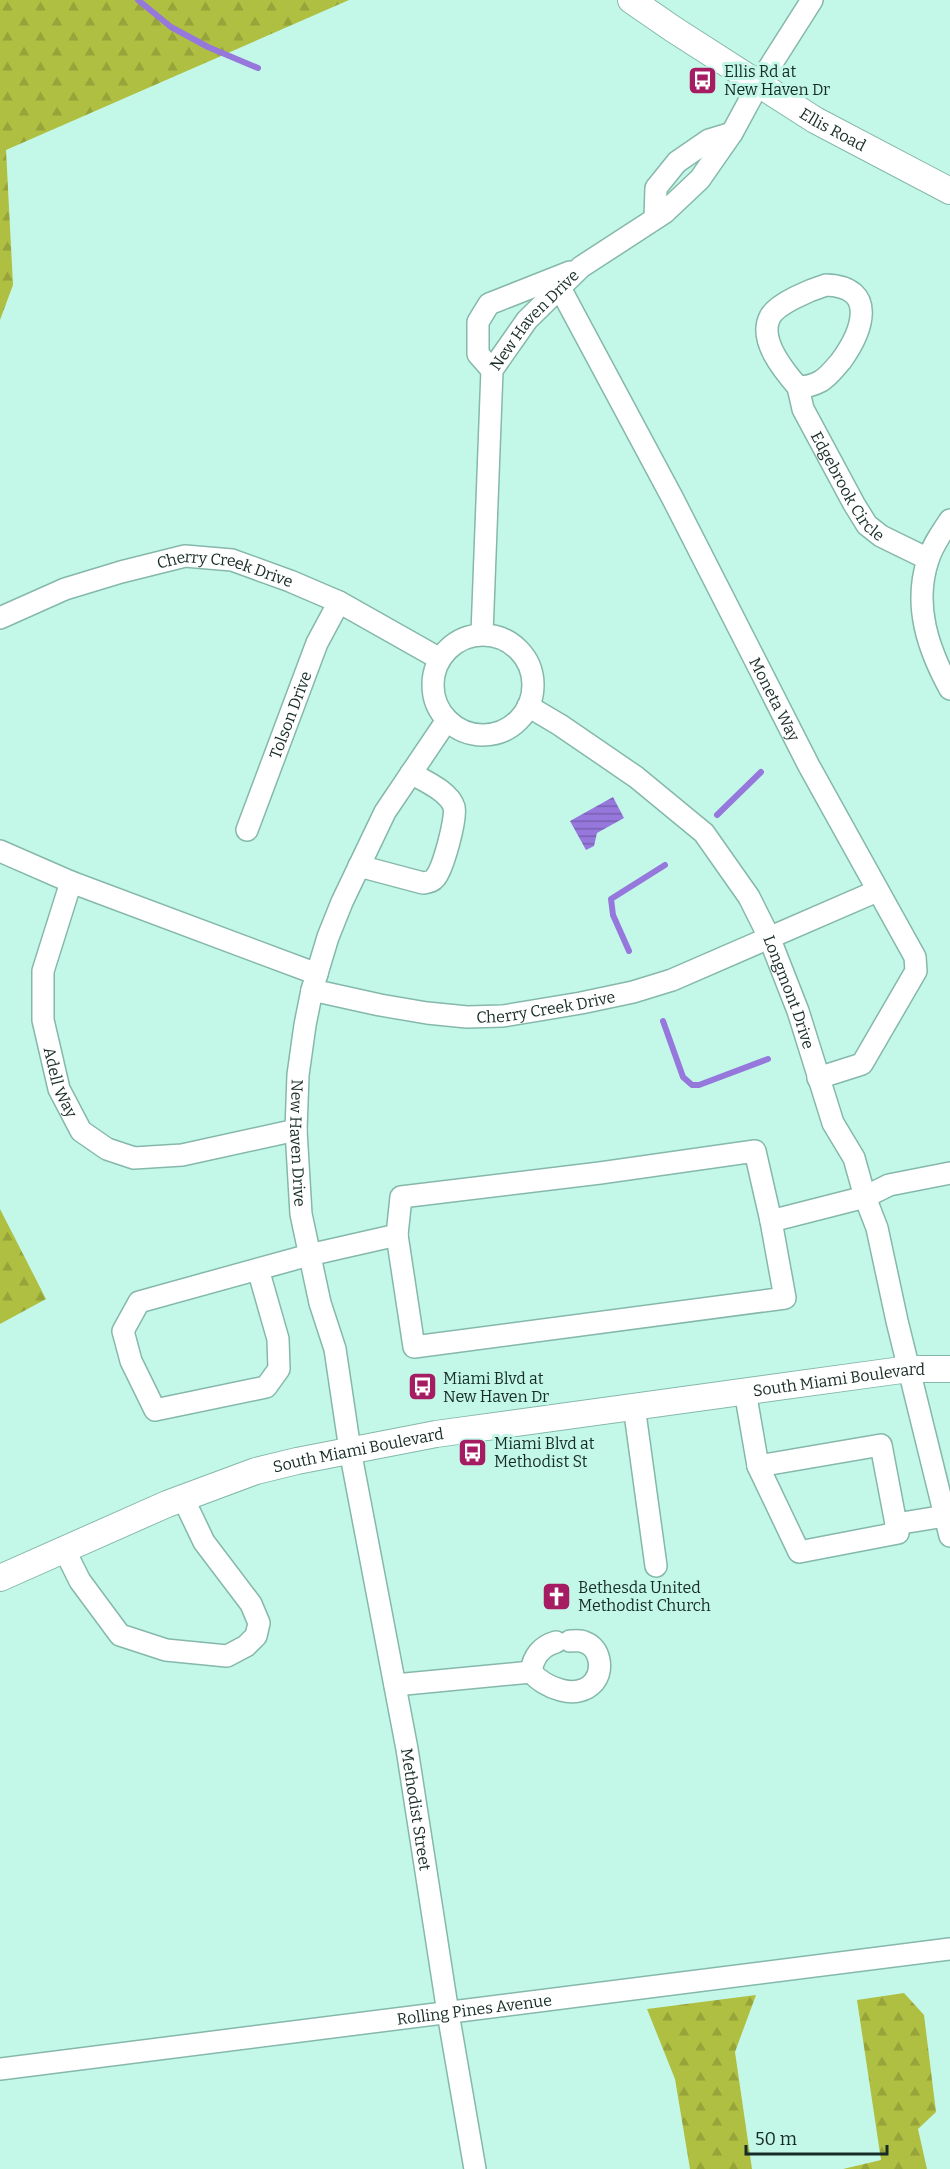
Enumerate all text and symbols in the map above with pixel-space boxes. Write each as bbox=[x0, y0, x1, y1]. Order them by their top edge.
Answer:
place label: Ellis Rd at New Haven Dr bbox=[724, 62, 830, 99]
bus stop icon: Ellis Rd at New Haven Dr bbox=[687, 64, 719, 96]
street label: Ellis Road bbox=[796, 104, 870, 155]
street label: New Haven Drive bbox=[486, 266, 583, 374]
street label: Edgebrook Circle bbox=[807, 428, 888, 545]
street label: Cherry Creek Drive bbox=[155, 547, 296, 591]
street label: Moneta Way bbox=[745, 654, 804, 745]
street label: Tolson Drive bbox=[266, 669, 316, 761]
street label: Longmont Drive bbox=[759, 933, 818, 1051]
street label: Cherry Creek Drive bbox=[476, 987, 617, 1027]
street label: Adell Way bbox=[40, 1045, 81, 1121]
street label: New Haven Drive bbox=[286, 1079, 310, 1207]
street label: South Miami Boulevard bbox=[752, 1360, 925, 1400]
place label: Miami Blvd at New Haven Dr bbox=[443, 1369, 549, 1406]
bus stop icon: Miami Blvd at New Haven Dr bbox=[406, 1371, 438, 1403]
street label: South Miami Boulevard bbox=[271, 1424, 445, 1477]
place label: Miami Blvd at Methodist St bbox=[494, 1434, 595, 1471]
bus stop icon: Miami Blvd at Methodist St bbox=[457, 1436, 489, 1468]
place label: Bethesda United Methodist Church bbox=[578, 1578, 711, 1615]
church icon: Bethesda United Methodist Church bbox=[541, 1580, 573, 1612]
street label: Methodist Street bbox=[397, 1747, 435, 1872]
street label: Rolling Pines Avenue bbox=[396, 1990, 553, 2029]
scale bar bbox=[746, 2118, 887, 2156]
text: 50 m bbox=[755, 2128, 797, 2150]

